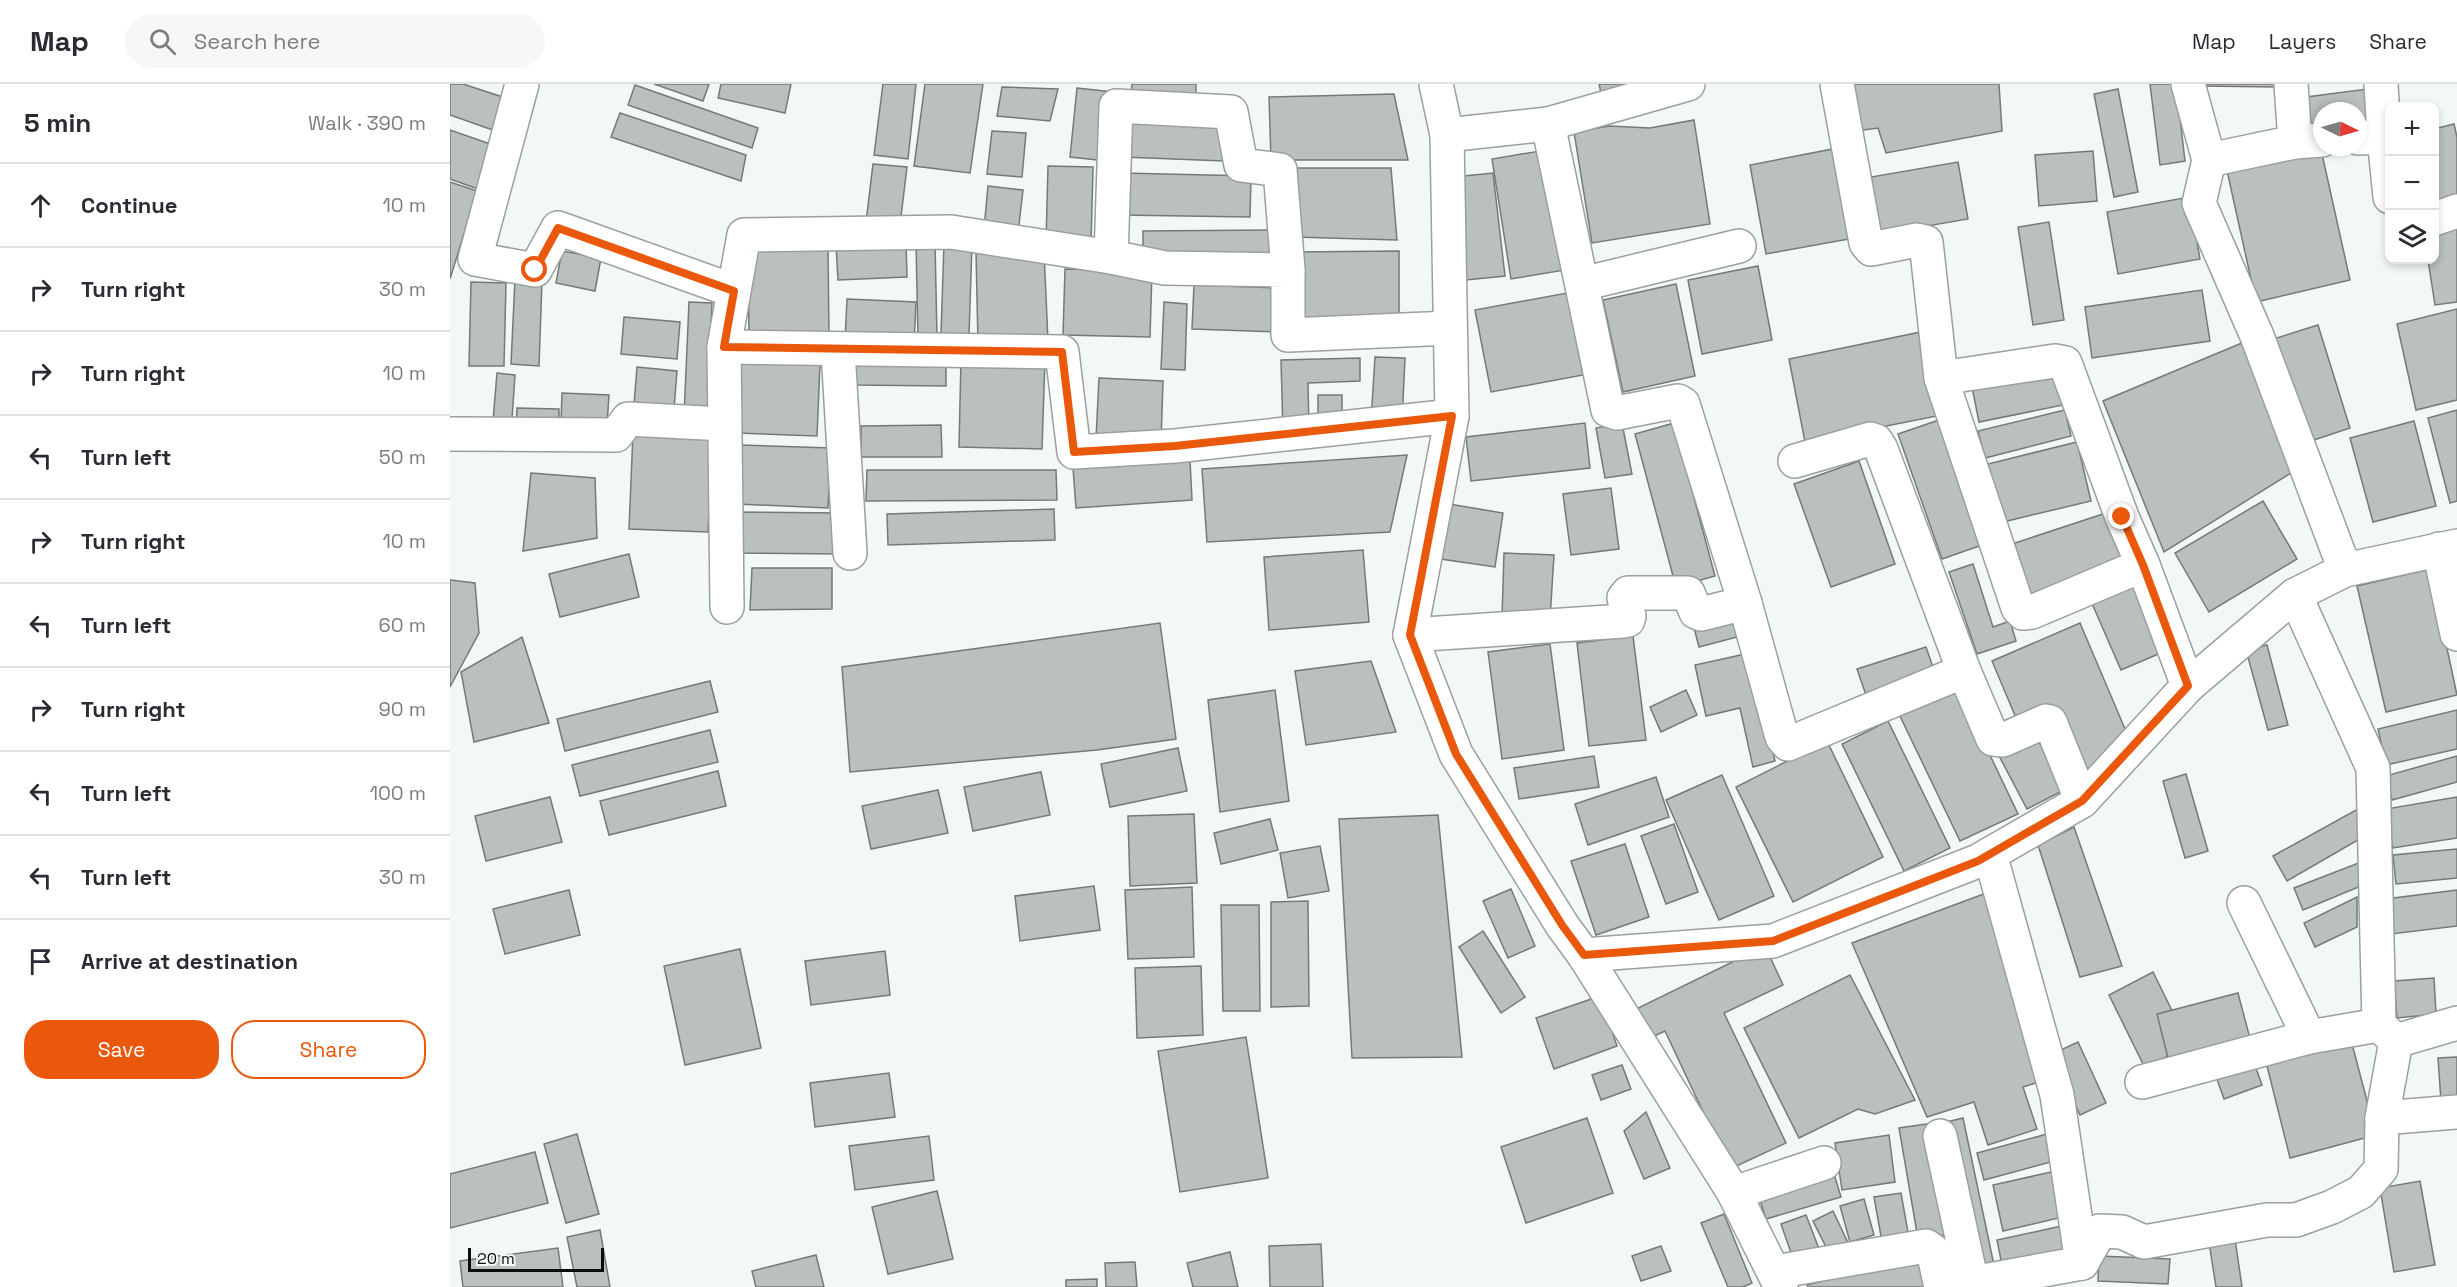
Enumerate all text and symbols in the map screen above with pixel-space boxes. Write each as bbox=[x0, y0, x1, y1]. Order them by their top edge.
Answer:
search box bbox=[125, 14, 545, 68]
text: Map bbox=[30, 23, 89, 59]
icon: search bbox=[146, 25, 179, 58]
text: Search here bbox=[194, 27, 321, 55]
text: Map bbox=[2192, 28, 2236, 55]
text: Layers bbox=[2269, 28, 2336, 55]
text: Share bbox=[2369, 28, 2427, 55]
north arrow bbox=[2313, 102, 2367, 156]
map controls bbox=[2385, 102, 2439, 264]
button: + bbox=[2385, 102, 2439, 156]
text: 5 min bbox=[24, 106, 91, 140]
text: Walk · 390 m bbox=[308, 110, 426, 136]
button: − bbox=[2385, 156, 2439, 210]
icon: ahead bbox=[24, 189, 57, 222]
text: Continue bbox=[81, 191, 177, 219]
text: 10 m bbox=[382, 192, 426, 218]
button: layers bbox=[2385, 210, 2439, 264]
route start bbox=[521, 256, 547, 282]
icon: right bbox=[24, 273, 57, 306]
text: Turn right bbox=[81, 275, 186, 303]
text: 30 m bbox=[379, 276, 426, 302]
icon: right bbox=[24, 357, 57, 390]
text: Turn right bbox=[81, 359, 186, 387]
text: 10 m bbox=[382, 360, 426, 386]
icon: left bbox=[24, 441, 57, 474]
text: Turn left bbox=[81, 443, 171, 471]
text: 50 m bbox=[379, 444, 426, 470]
route end bbox=[2108, 503, 2134, 529]
icon: right bbox=[24, 525, 57, 558]
text: Turn right bbox=[81, 527, 186, 555]
text: 10 m bbox=[382, 528, 426, 554]
icon: left bbox=[24, 609, 57, 642]
text: Turn left bbox=[81, 611, 171, 639]
text: 60 m bbox=[379, 612, 426, 638]
icon: right bbox=[24, 693, 57, 726]
text: Turn right bbox=[81, 695, 186, 723]
text: 90 m bbox=[379, 696, 426, 722]
icon: left bbox=[24, 777, 57, 810]
text: Turn left bbox=[81, 779, 171, 807]
text: 100 m bbox=[370, 780, 426, 806]
icon: left bbox=[24, 861, 57, 894]
text: Turn left bbox=[81, 863, 171, 891]
text: 30 m bbox=[379, 864, 426, 890]
icon: arrive bbox=[24, 945, 57, 978]
text: Arrive at destination bbox=[81, 947, 298, 975]
button: Save bbox=[24, 1020, 219, 1079]
button: Share bbox=[231, 1020, 426, 1079]
scale bar bbox=[468, 1245, 604, 1272]
text: 20 m bbox=[477, 1248, 515, 1269]

